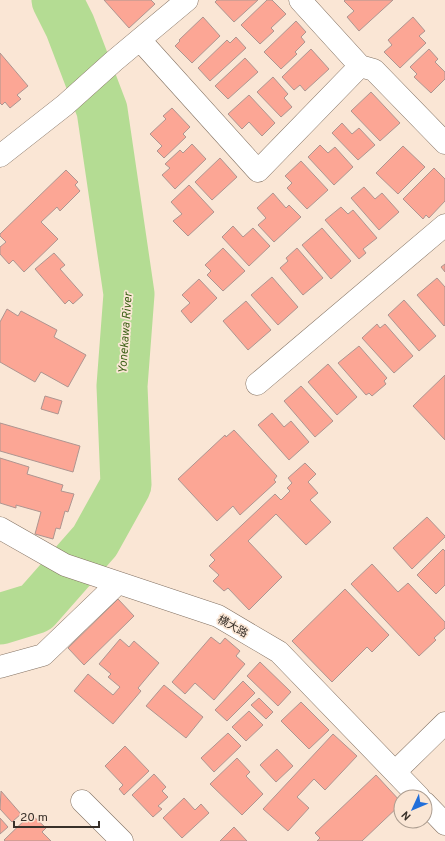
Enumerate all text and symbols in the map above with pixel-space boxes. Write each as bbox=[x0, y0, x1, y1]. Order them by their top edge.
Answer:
water label: Yonekawa River bbox=[115, 290, 137, 374]
street label: 横大路 bbox=[215, 613, 250, 641]
north arrow bbox=[393, 789, 433, 829]
scale bar bbox=[14, 803, 99, 829]
text: N bbox=[399, 808, 414, 823]
text: 20 m bbox=[20, 810, 48, 826]

